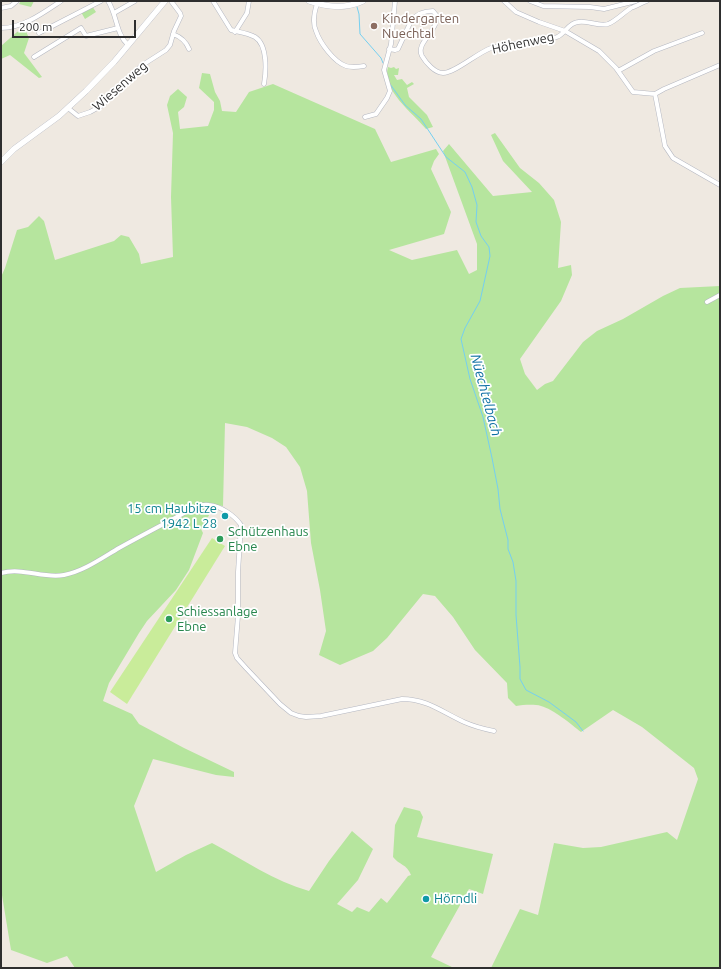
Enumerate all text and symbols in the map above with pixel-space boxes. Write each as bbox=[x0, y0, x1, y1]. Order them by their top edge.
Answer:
place label: Kindergarten Nuechtal bbox=[382, 11, 459, 42]
scale bar bbox=[14, 12, 138, 38]
text: 200 m bbox=[19, 20, 52, 33]
marker: Kindergarten Nuechtal bbox=[369, 21, 379, 31]
street label: Höhenweg bbox=[490, 29, 556, 57]
street label: Wiesenweg bbox=[89, 58, 151, 114]
water label: Nüechtelbach bbox=[467, 352, 505, 438]
place label: 15 cm Haubitze 1942 L 28 bbox=[127, 501, 217, 532]
marker: 15 cm Haubitze 1942 L 28 bbox=[220, 511, 230, 521]
place label: Schützenhaus Ebne bbox=[228, 524, 308, 555]
marker: Schützenhaus Ebne bbox=[215, 534, 225, 544]
place label: Schiessanlage Ebne bbox=[177, 604, 258, 635]
marker: Schiessanlage Ebne bbox=[164, 614, 174, 624]
place label: Hörndli bbox=[434, 891, 477, 907]
marker: Hörndli bbox=[421, 894, 431, 904]

